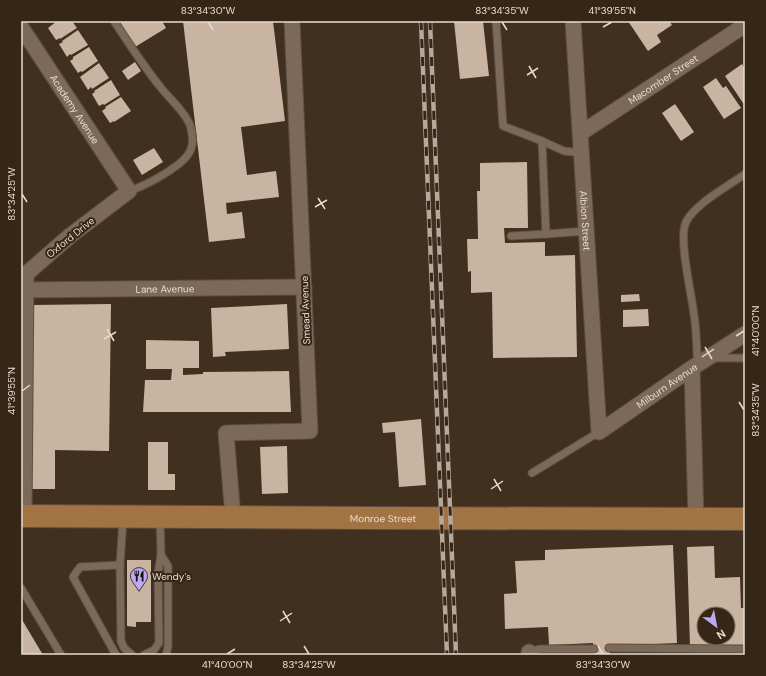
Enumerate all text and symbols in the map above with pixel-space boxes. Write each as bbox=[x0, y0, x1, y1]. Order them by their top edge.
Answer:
text: 83°34'30"W bbox=[181, 4, 235, 17]
text: 83°34'35"W bbox=[475, 4, 529, 17]
text: 41°39'55"N bbox=[588, 4, 636, 17]
street label: Macomber Street bbox=[626, 52, 701, 107]
street label: Academy Avenue bbox=[47, 72, 102, 147]
text: 83°34'25"W bbox=[5, 167, 18, 221]
street label: Albion Street bbox=[577, 190, 594, 251]
street label: Oxford Drive bbox=[44, 214, 97, 261]
street label: Smead Avenue bbox=[298, 275, 313, 345]
street label: Lane Avenue bbox=[135, 282, 195, 296]
text: 41°40'00"N bbox=[749, 306, 762, 356]
street label: Milburn Avenue bbox=[634, 360, 700, 411]
text: 41°39'55"N bbox=[5, 367, 18, 415]
text: 83°34'35"W bbox=[749, 383, 762, 437]
street label: Monroe Street bbox=[350, 512, 416, 525]
restaurant icon: Wendy's bbox=[129, 566, 149, 591]
place label: Wendy's bbox=[152, 570, 191, 583]
north arrow bbox=[696, 606, 736, 646]
text: N bbox=[714, 626, 728, 643]
text: 41°40'00"N bbox=[202, 658, 252, 671]
text: 83°34'25"W bbox=[282, 658, 336, 671]
text: 83°34'30"W bbox=[576, 658, 630, 671]

